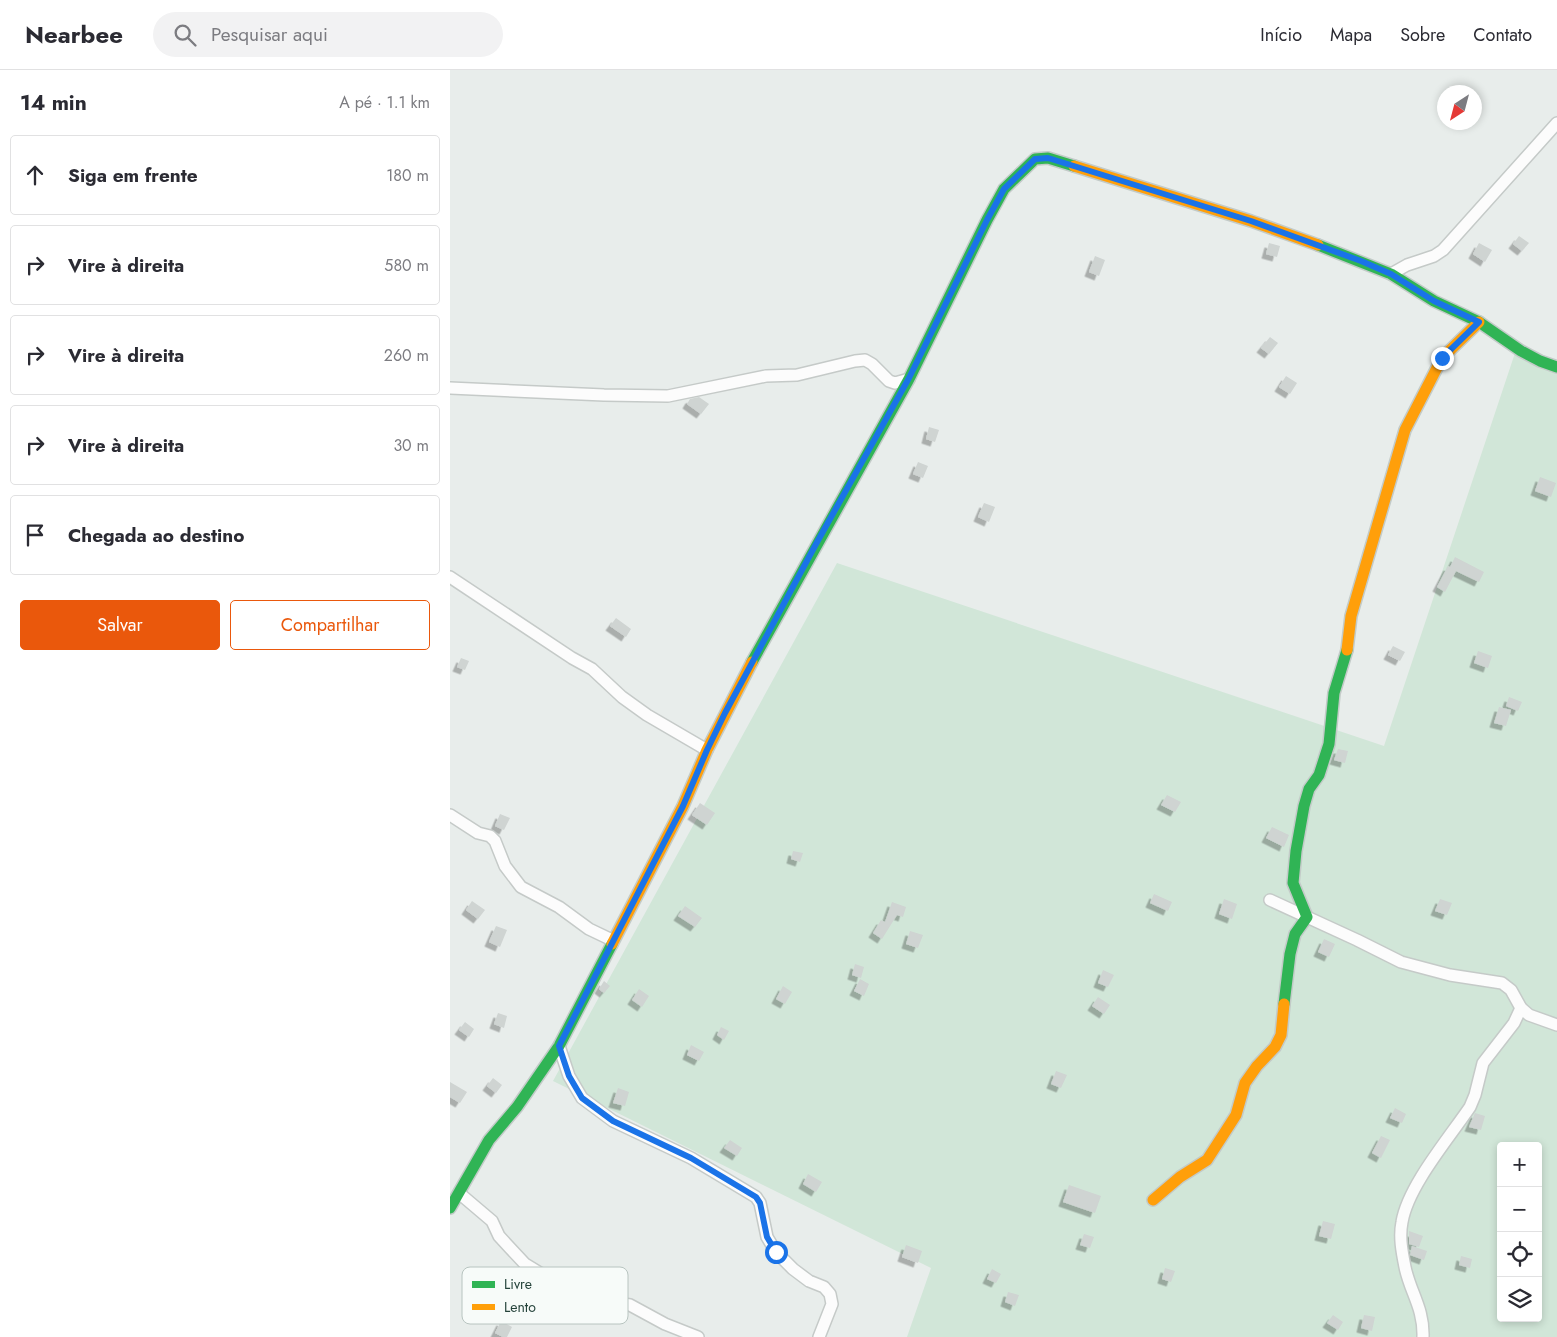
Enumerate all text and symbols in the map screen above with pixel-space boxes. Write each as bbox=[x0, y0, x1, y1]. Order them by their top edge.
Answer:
search box bbox=[153, 12, 503, 57]
text: Nearbee bbox=[25, 17, 123, 52]
icon: search bbox=[171, 21, 199, 49]
text: Pesquisar aqui bbox=[211, 21, 328, 48]
text: Início bbox=[1260, 22, 1302, 48]
text: Mapa bbox=[1330, 22, 1372, 48]
text: Sobre bbox=[1400, 22, 1445, 48]
text: Contato bbox=[1473, 22, 1532, 48]
north arrow bbox=[1437, 85, 1482, 130]
text: 14 min bbox=[20, 88, 87, 118]
text: A pé · 1.1 km bbox=[339, 91, 430, 114]
icon: ahead bbox=[21, 161, 49, 189]
text: Siga em frente bbox=[68, 162, 198, 189]
text: 180 m bbox=[386, 164, 429, 187]
icon: right bbox=[21, 251, 49, 279]
text: Vire à direita bbox=[68, 252, 184, 279]
text: 580 m bbox=[384, 254, 429, 277]
icon: right bbox=[21, 341, 49, 369]
text: Vire à direita bbox=[68, 342, 184, 369]
text: 260 m bbox=[384, 344, 429, 367]
route end bbox=[1431, 347, 1454, 370]
icon: right bbox=[21, 431, 49, 459]
text: Vire à direita bbox=[68, 432, 184, 459]
text: 30 m bbox=[393, 434, 429, 457]
icon: arrive bbox=[21, 521, 49, 549]
text: Chegada ao destino bbox=[68, 522, 244, 549]
button: Salvar bbox=[20, 600, 220, 650]
button: Compartilhar bbox=[230, 600, 430, 650]
map controls bbox=[1497, 1142, 1542, 1322]
button: + bbox=[1497, 1142, 1542, 1187]
button: − bbox=[1497, 1187, 1542, 1232]
button: locate bbox=[1497, 1232, 1542, 1277]
route start bbox=[765, 1241, 788, 1264]
legend bbox=[462, 1267, 628, 1324]
text: Livre bbox=[504, 1274, 532, 1294]
button: layers bbox=[1497, 1277, 1542, 1322]
text: Lento bbox=[504, 1297, 536, 1317]

